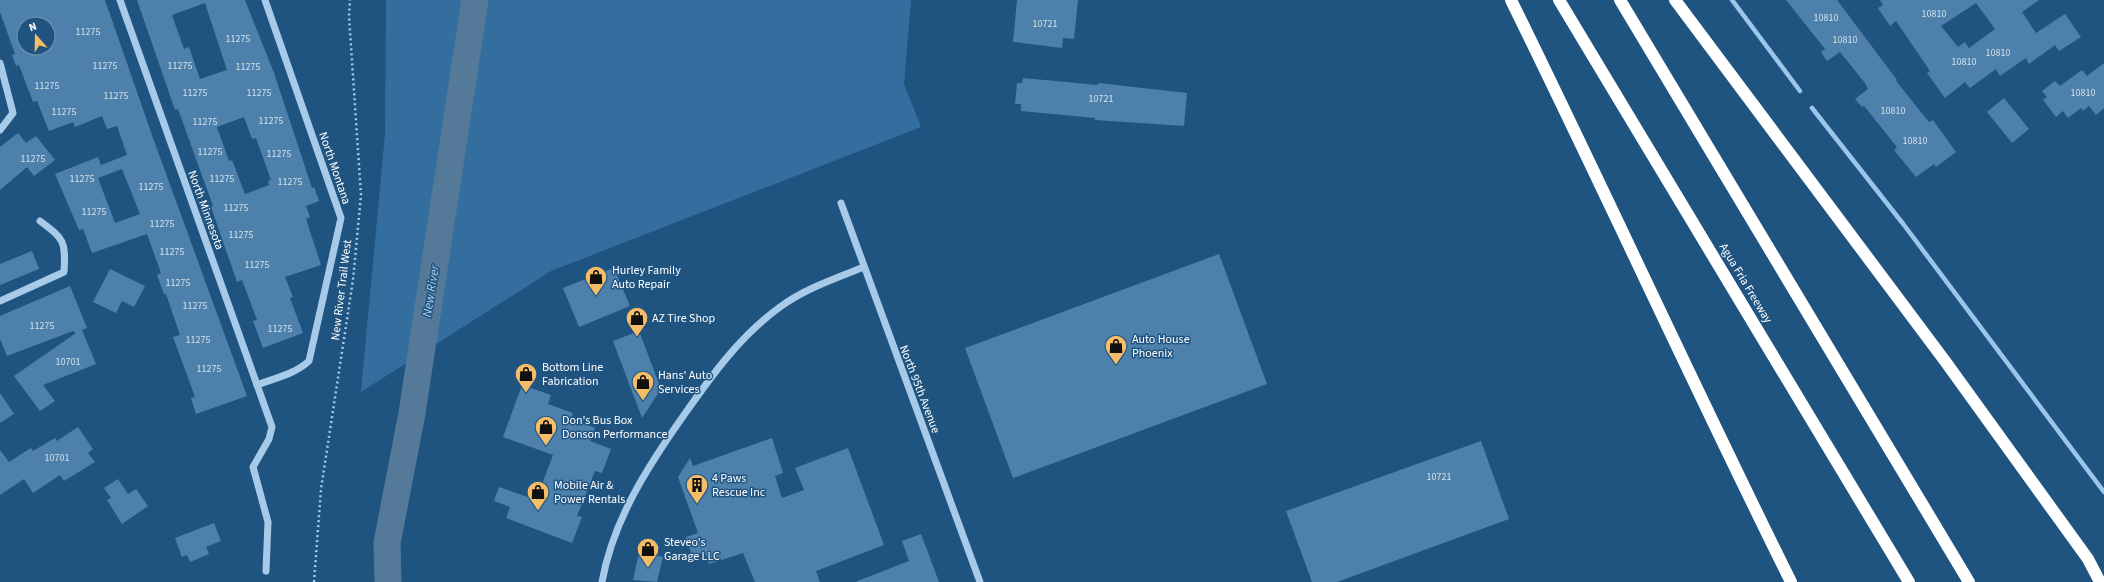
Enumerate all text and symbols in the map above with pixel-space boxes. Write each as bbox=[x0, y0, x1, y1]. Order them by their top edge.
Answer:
house number: 10810 bbox=[1922, 7, 1946, 21]
house number: 10810 bbox=[1814, 11, 1838, 25]
north arrow bbox=[16, 16, 56, 56]
house number: 10721 bbox=[1033, 17, 1057, 31]
text: N bbox=[27, 19, 39, 35]
house number: 11275 bbox=[76, 25, 100, 39]
house number: 11275 bbox=[226, 32, 250, 46]
house number: 10810 bbox=[1833, 33, 1857, 47]
house number: 10810 bbox=[1986, 46, 2010, 60]
house number: 10810 bbox=[1952, 55, 1976, 69]
house number: 11275 bbox=[93, 59, 117, 73]
house number: 11275 bbox=[168, 59, 192, 73]
house number: 11275 bbox=[236, 60, 260, 74]
house number: 11275 bbox=[35, 79, 59, 93]
house number: 11275 bbox=[183, 86, 207, 100]
house number: 11275 bbox=[247, 86, 271, 100]
house number: 10810 bbox=[2071, 86, 2095, 100]
house number: 11275 bbox=[104, 89, 128, 103]
house number: 10721 bbox=[1089, 92, 1113, 106]
house number: 10810 bbox=[1881, 104, 1905, 118]
house number: 11275 bbox=[52, 105, 76, 119]
house number: 11275 bbox=[259, 114, 283, 128]
house number: 11275 bbox=[193, 115, 217, 129]
street label: North Montana bbox=[314, 130, 355, 207]
house number: 10810 bbox=[1903, 134, 1927, 148]
house number: 11275 bbox=[198, 145, 222, 159]
house number: 11275 bbox=[267, 147, 291, 161]
house number: 11275 bbox=[21, 152, 45, 166]
street label: North Minnesota bbox=[183, 168, 228, 252]
house number: 11275 bbox=[70, 172, 94, 186]
house number: 11275 bbox=[210, 172, 234, 186]
house number: 11275 bbox=[278, 175, 302, 189]
house number: 11275 bbox=[139, 180, 163, 194]
house number: 11275 bbox=[224, 201, 248, 215]
house number: 11275 bbox=[82, 205, 106, 219]
house number: 11275 bbox=[150, 217, 174, 231]
house number: 11275 bbox=[229, 228, 253, 242]
street label: New River Trail West bbox=[327, 239, 356, 341]
street label: Agua Fria Freeway bbox=[1715, 240, 1776, 327]
house number: 11275 bbox=[160, 245, 184, 259]
house number: 11275 bbox=[245, 258, 269, 272]
place label: Hurley Family Auto Repair bbox=[612, 262, 681, 293]
water label: New River bbox=[418, 263, 444, 319]
shop icon: Hurley Family Auto Repair bbox=[583, 264, 609, 297]
house number: 11275 bbox=[166, 276, 190, 290]
house number: 11275 bbox=[183, 299, 207, 313]
shop icon: AZ Tire Shop bbox=[624, 305, 650, 338]
place label: AZ Tire Shop bbox=[652, 310, 716, 327]
house number: 11275 bbox=[30, 319, 54, 333]
house number: 11275 bbox=[268, 322, 292, 336]
place label: Auto House Phoenix bbox=[1132, 331, 1190, 362]
house number: 11275 bbox=[186, 333, 210, 347]
shop icon: Auto House Phoenix bbox=[1103, 333, 1129, 366]
street label: North 95th Avenue bbox=[895, 343, 944, 436]
house number: 10701 bbox=[56, 355, 80, 369]
place label: Bottom Line Fabrication bbox=[542, 359, 603, 390]
shop icon: Bottom Line Fabrication bbox=[513, 361, 539, 394]
house number: 11275 bbox=[197, 362, 221, 376]
place label: Hans' Auto Services bbox=[658, 367, 712, 398]
shop icon: Hans' Auto Services bbox=[630, 369, 656, 402]
place label: Don's Bus Box Donson Performance bbox=[562, 412, 667, 443]
shop icon: Don's Bus Box Donson Performance bbox=[533, 414, 559, 447]
house number: 10701 bbox=[45, 451, 69, 465]
place label: 4 Paws Rescue Inc bbox=[712, 470, 766, 501]
house number: 10721 bbox=[1427, 470, 1451, 484]
building icon: 4 Paws Rescue Inc bbox=[684, 472, 710, 505]
place label: Mobile Air & Power Rentals bbox=[554, 477, 625, 508]
shop icon: Mobile Air & Power Rentals bbox=[525, 479, 551, 512]
place label: Steveo's Garage LLC bbox=[664, 534, 720, 565]
shop icon: Steveo's Garage LLC bbox=[635, 536, 661, 569]

